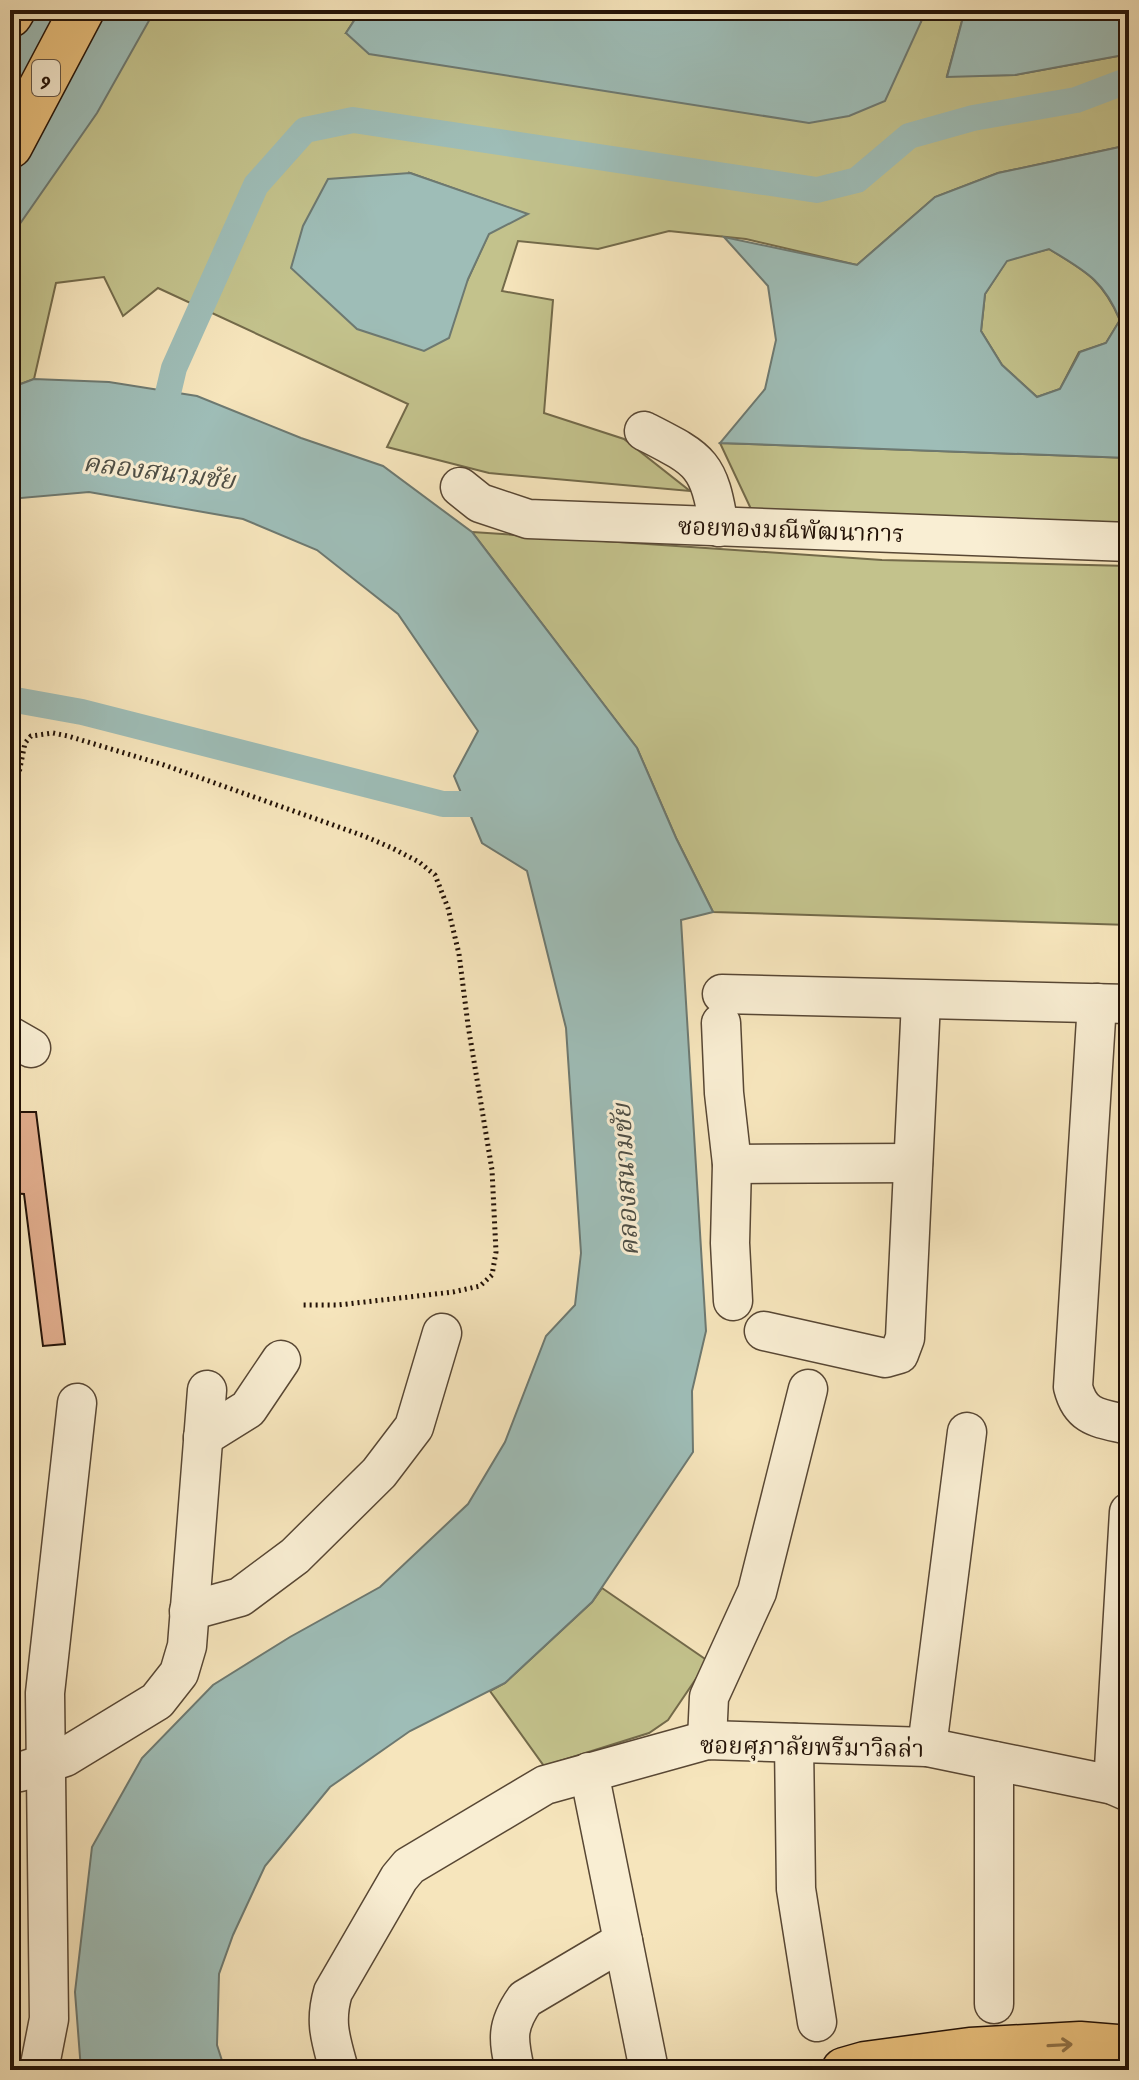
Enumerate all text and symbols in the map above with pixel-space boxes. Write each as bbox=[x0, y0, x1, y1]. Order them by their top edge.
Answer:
road number: 9 bbox=[32, 60, 60, 96]
water label: คลองสนามชัย bbox=[81, 447, 238, 498]
street label: ซอยทองมณีพัฒนาการ bbox=[677, 512, 905, 551]
water label: คลองสนามชัย bbox=[606, 1101, 647, 1257]
street label: ซอยศุภาลัยพรีมาวิลล่า bbox=[700, 1731, 924, 1766]
one-way arrow bbox=[1046, 2037, 1073, 2052]

